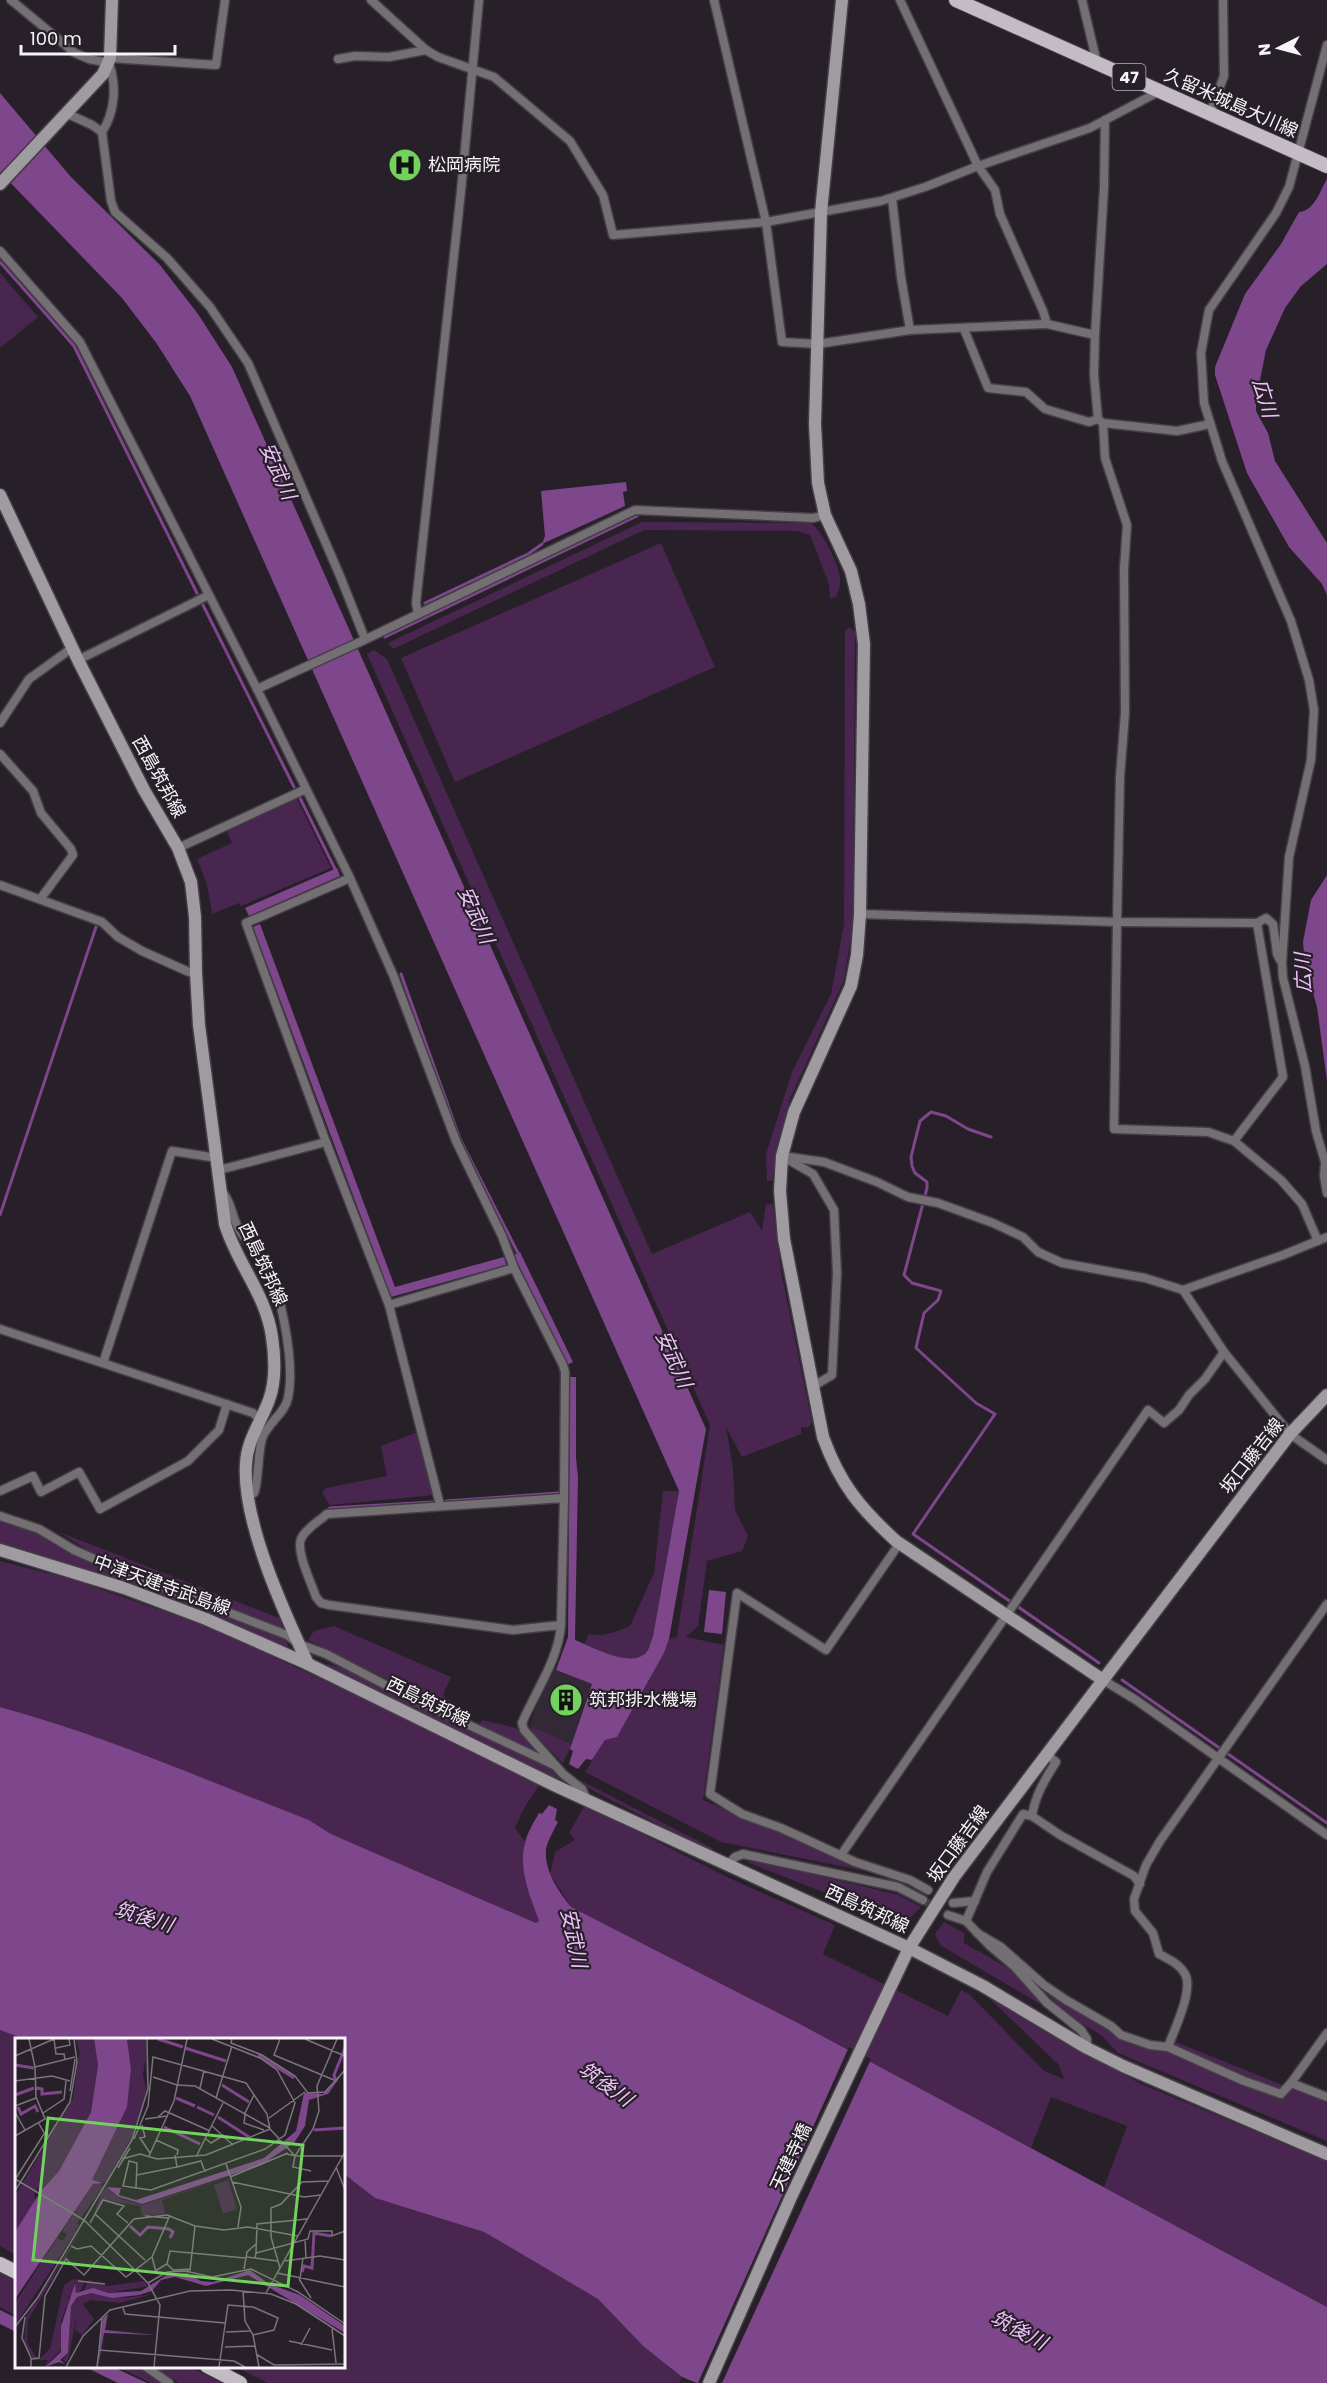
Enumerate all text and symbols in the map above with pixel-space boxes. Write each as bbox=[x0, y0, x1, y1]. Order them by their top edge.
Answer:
scale bar bbox=[21, 18, 176, 56]
north arrow bbox=[1249, 18, 1309, 78]
text: 100 m bbox=[30, 26, 82, 51]
text: N bbox=[1253, 42, 1277, 57]
street label: 久留米城島大川線 bbox=[1160, 62, 1302, 143]
road number: 47 bbox=[1112, 64, 1146, 90]
hospital icon: 松岡病院 bbox=[387, 147, 423, 183]
place label: 松岡病院 bbox=[428, 152, 500, 177]
water label: 広川 bbox=[1246, 375, 1285, 423]
water label: 安武川 bbox=[253, 438, 304, 506]
street label: 西島筑邦線 bbox=[127, 731, 192, 822]
water label: 安武川 bbox=[451, 882, 502, 950]
water label: 広川 bbox=[1288, 951, 1318, 993]
street label: 西島筑邦線 bbox=[233, 1218, 294, 1310]
water label: 安武川 bbox=[649, 1326, 700, 1394]
street label: 坂口藤吉線 bbox=[1214, 1413, 1289, 1499]
street label: 中津天建寺武島線 bbox=[90, 1548, 234, 1621]
street label: 西島筑邦線 bbox=[382, 1671, 474, 1733]
building icon: 筑邦排水機場 bbox=[548, 1682, 584, 1718]
place label: 筑邦排水機場 bbox=[589, 1687, 697, 1712]
street label: 坂口藤吉線 bbox=[921, 1800, 994, 1887]
street label: 西島筑邦線 bbox=[821, 1878, 913, 1939]
water label: 筑後川 bbox=[111, 1895, 179, 1940]
water label: 安武川 bbox=[554, 1906, 594, 1972]
inset map bbox=[15, 2038, 345, 2368]
water label: 筑後川 bbox=[574, 2055, 640, 2114]
street label: 天建寺橋 bbox=[764, 2119, 817, 2195]
water label: 筑後川 bbox=[986, 2304, 1054, 2357]

